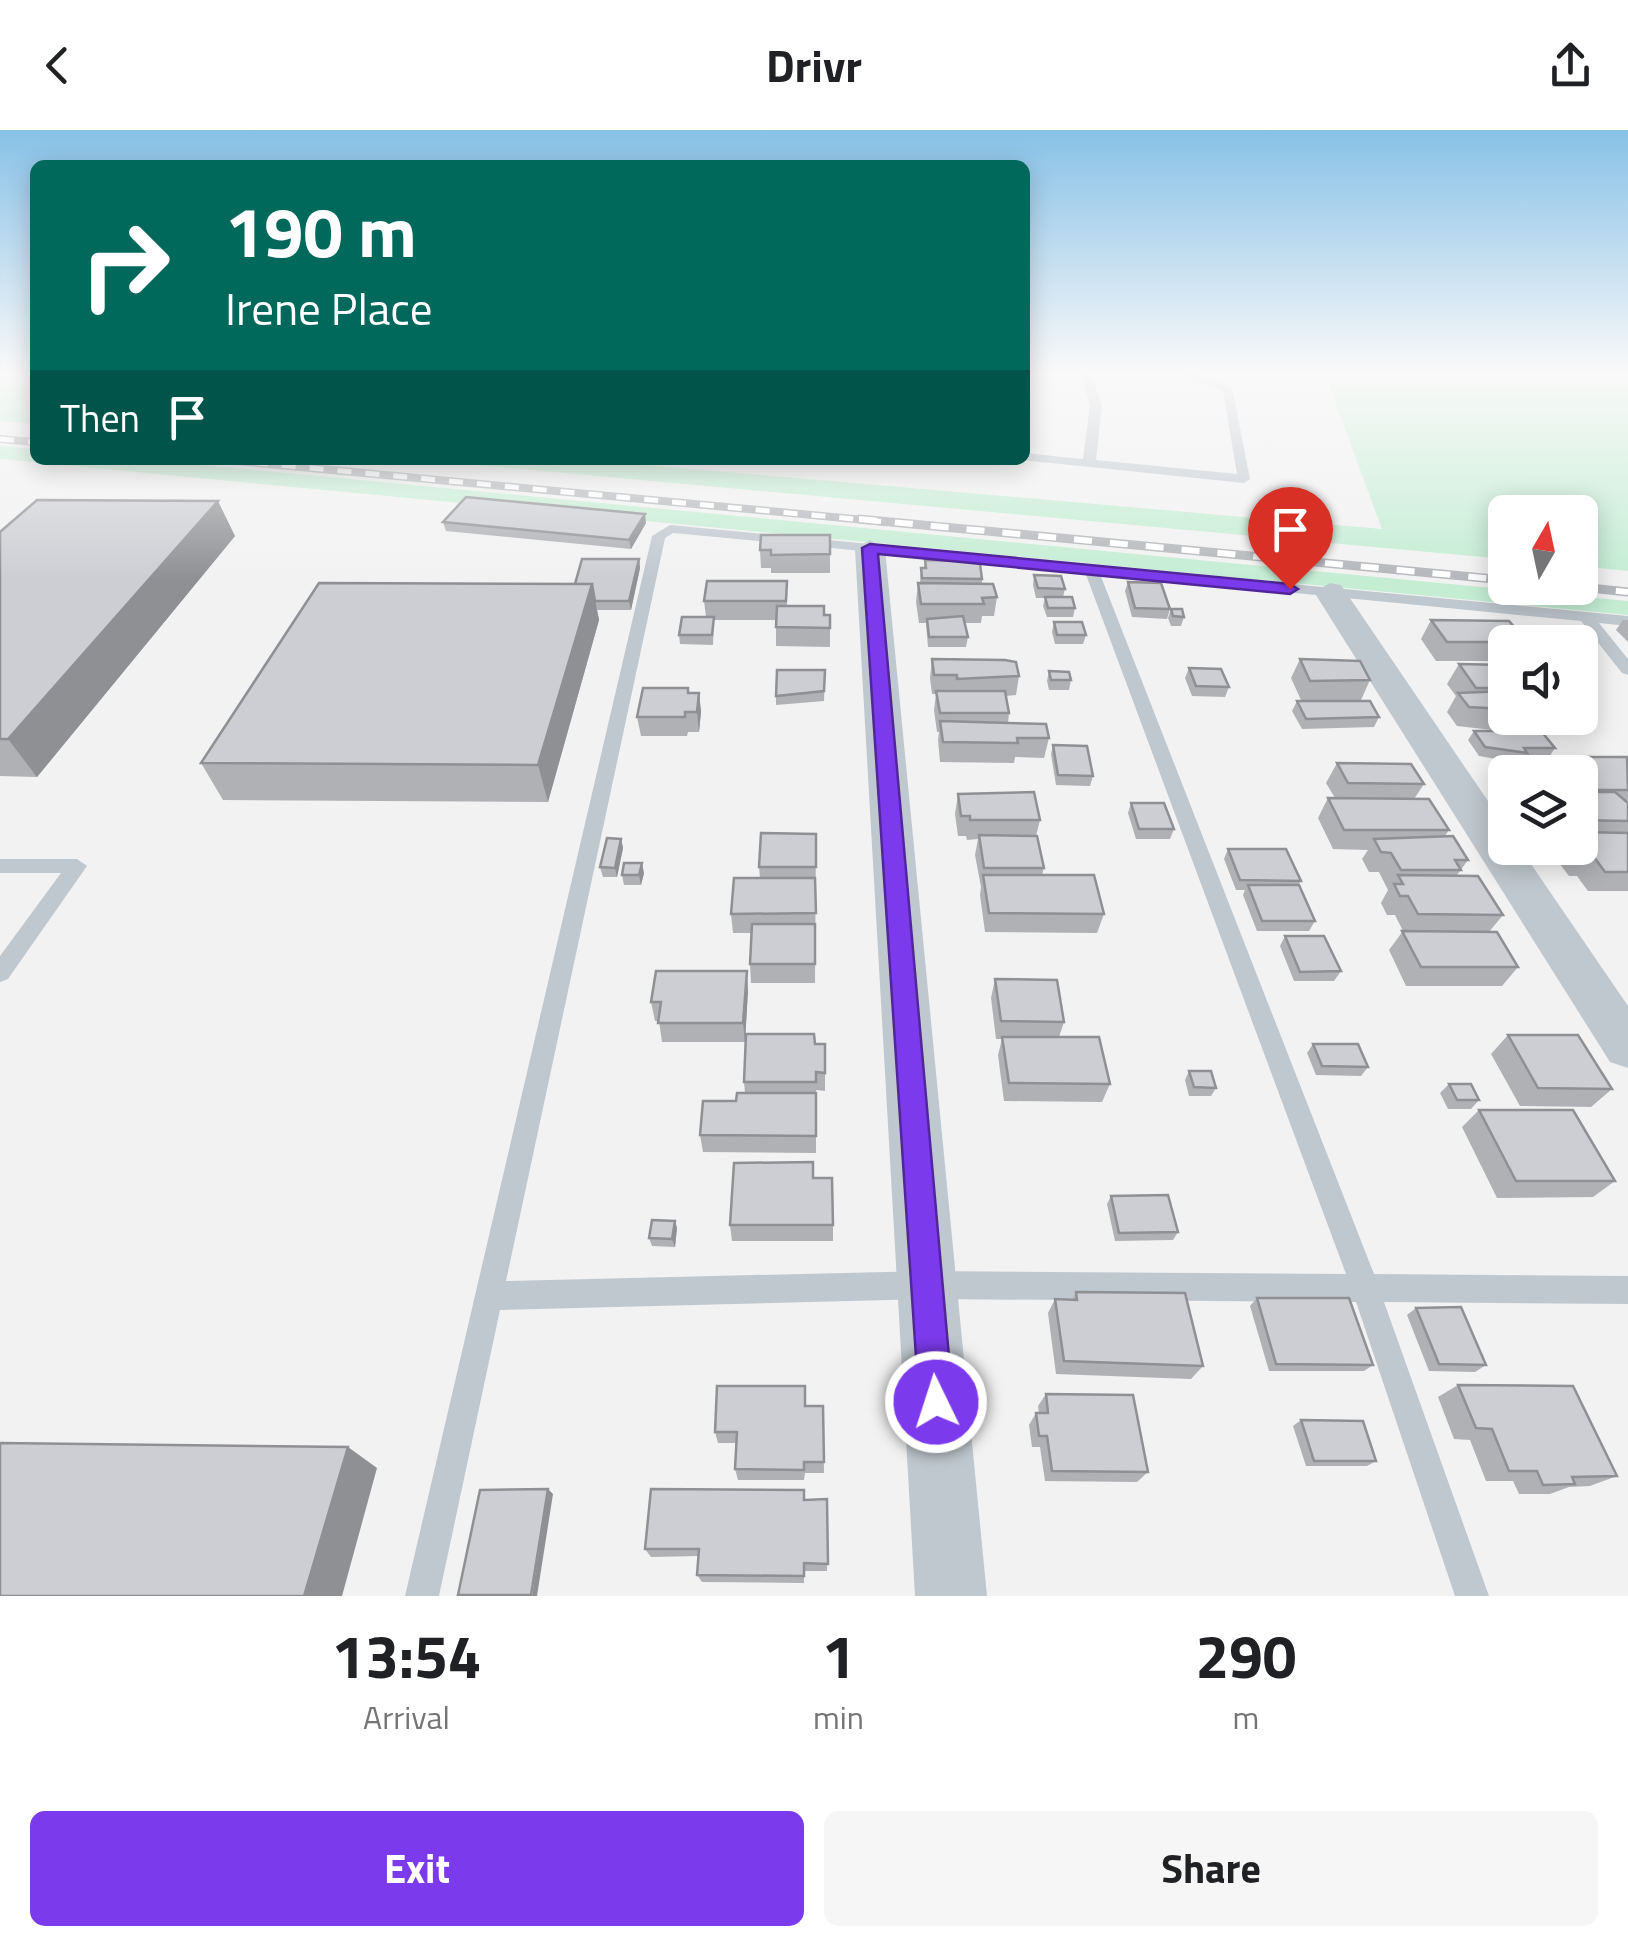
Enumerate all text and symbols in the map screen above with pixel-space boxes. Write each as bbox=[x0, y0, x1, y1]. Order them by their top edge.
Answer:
text: Drivr bbox=[766, 31, 862, 99]
icon: back bbox=[30, 38, 85, 93]
icon: share bbox=[1543, 38, 1598, 93]
text: 190 m bbox=[225, 178, 417, 284]
icon: right bbox=[60, 200, 190, 330]
text: Irene Place bbox=[225, 274, 432, 342]
text: Then bbox=[60, 389, 140, 447]
icon: arrive bbox=[160, 390, 215, 445]
pin bbox=[1248, 487, 1333, 590]
north arrow bbox=[1488, 495, 1598, 605]
map controls bbox=[1488, 495, 1598, 865]
icon: arrive bbox=[1263, 502, 1318, 557]
button: sound bbox=[1488, 625, 1598, 735]
button: layers bbox=[1488, 755, 1598, 865]
position arrow bbox=[884, 1350, 988, 1454]
text: 13:54 bbox=[332, 1610, 481, 1701]
text: 1 bbox=[822, 1610, 855, 1701]
text: 290 bbox=[1196, 1610, 1296, 1701]
text: Arrival bbox=[363, 1693, 450, 1741]
text: min bbox=[813, 1693, 864, 1741]
text: m bbox=[1233, 1693, 1259, 1741]
button: Exit bbox=[30, 1811, 804, 1926]
button: Share bbox=[824, 1811, 1598, 1926]

